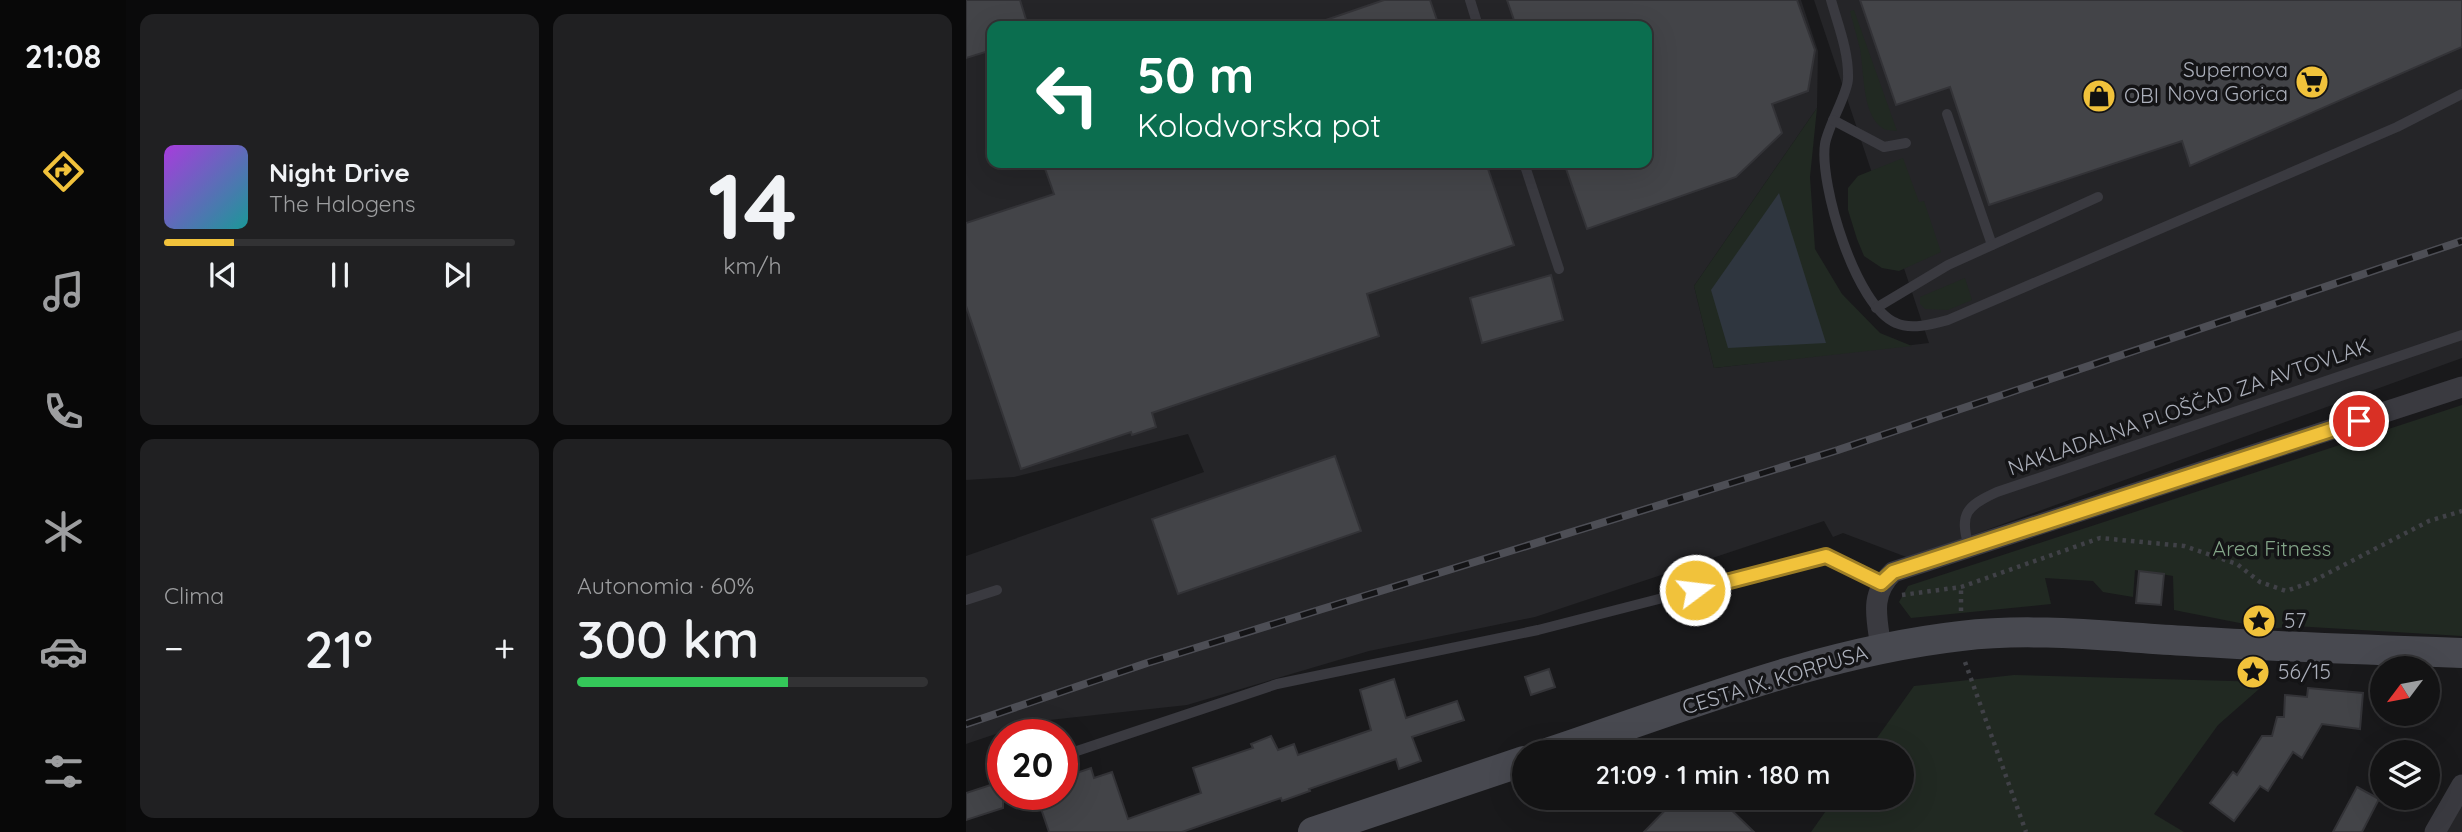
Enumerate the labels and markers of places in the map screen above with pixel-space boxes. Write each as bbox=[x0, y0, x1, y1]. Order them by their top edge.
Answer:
place label: Supernova Nova Gorica bbox=[2167, 56, 2288, 106]
supermarket icon: Supernova Nova Gorica bbox=[2293, 63, 2331, 101]
shop icon: OBI bbox=[2080, 77, 2118, 115]
place label: OBI bbox=[2124, 82, 2159, 108]
pin bbox=[2329, 391, 2389, 451]
place icon: 57 bbox=[2240, 602, 2278, 640]
place label: 57 bbox=[2284, 607, 2306, 633]
place icon: 56/15 bbox=[2234, 653, 2272, 691]
place label: 56/15 bbox=[2278, 658, 2331, 684]

